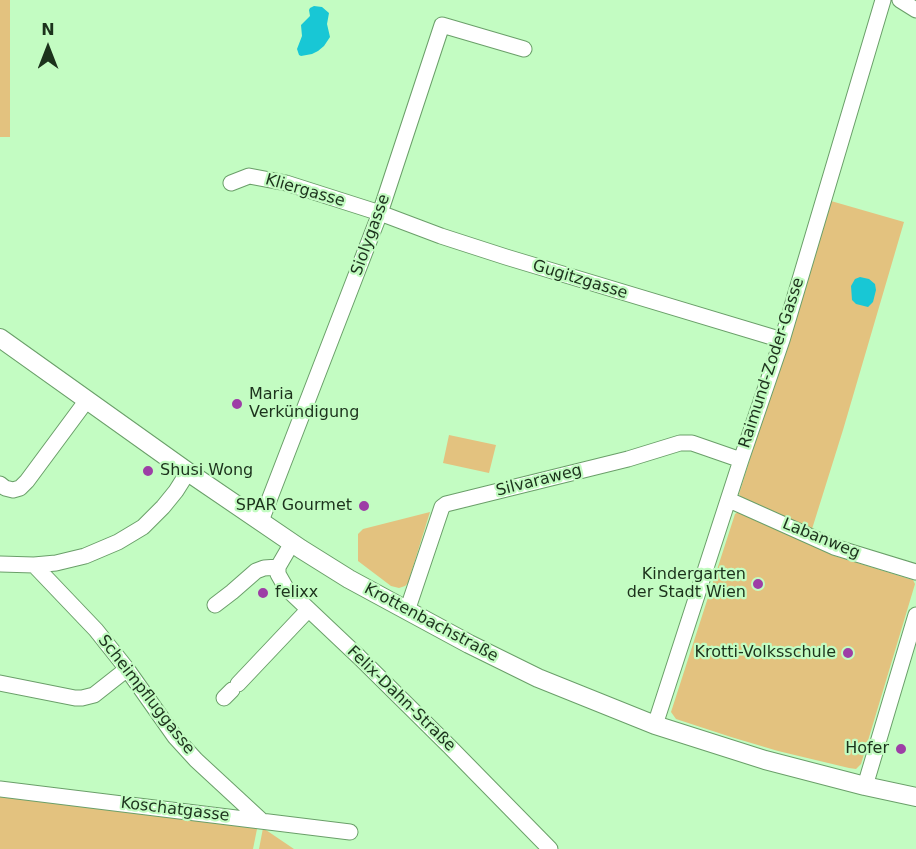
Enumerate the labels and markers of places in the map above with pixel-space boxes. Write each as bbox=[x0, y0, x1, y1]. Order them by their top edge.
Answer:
place label: Maria Verkündigung bbox=[249, 385, 359, 423]
marker: Maria Verkündigung bbox=[230, 397, 244, 411]
place label: Shusi Wong bbox=[160, 461, 253, 481]
marker: Shusi Wong bbox=[141, 464, 155, 478]
place label: SPAR Gourmet bbox=[236, 496, 352, 516]
marker: SPAR Gourmet bbox=[357, 499, 371, 513]
place label: Kindergarten der Stadt Wien bbox=[627, 565, 746, 603]
marker: Kindergarten der Stadt Wien bbox=[751, 577, 765, 591]
place label: felixx bbox=[275, 583, 318, 603]
marker: felixx bbox=[256, 586, 270, 600]
place label: Krotti-Volksschule bbox=[694, 643, 836, 663]
marker: Krotti-Volksschule bbox=[841, 646, 855, 660]
place label: Hofer bbox=[845, 739, 889, 759]
marker: Hofer bbox=[894, 742, 908, 756]

